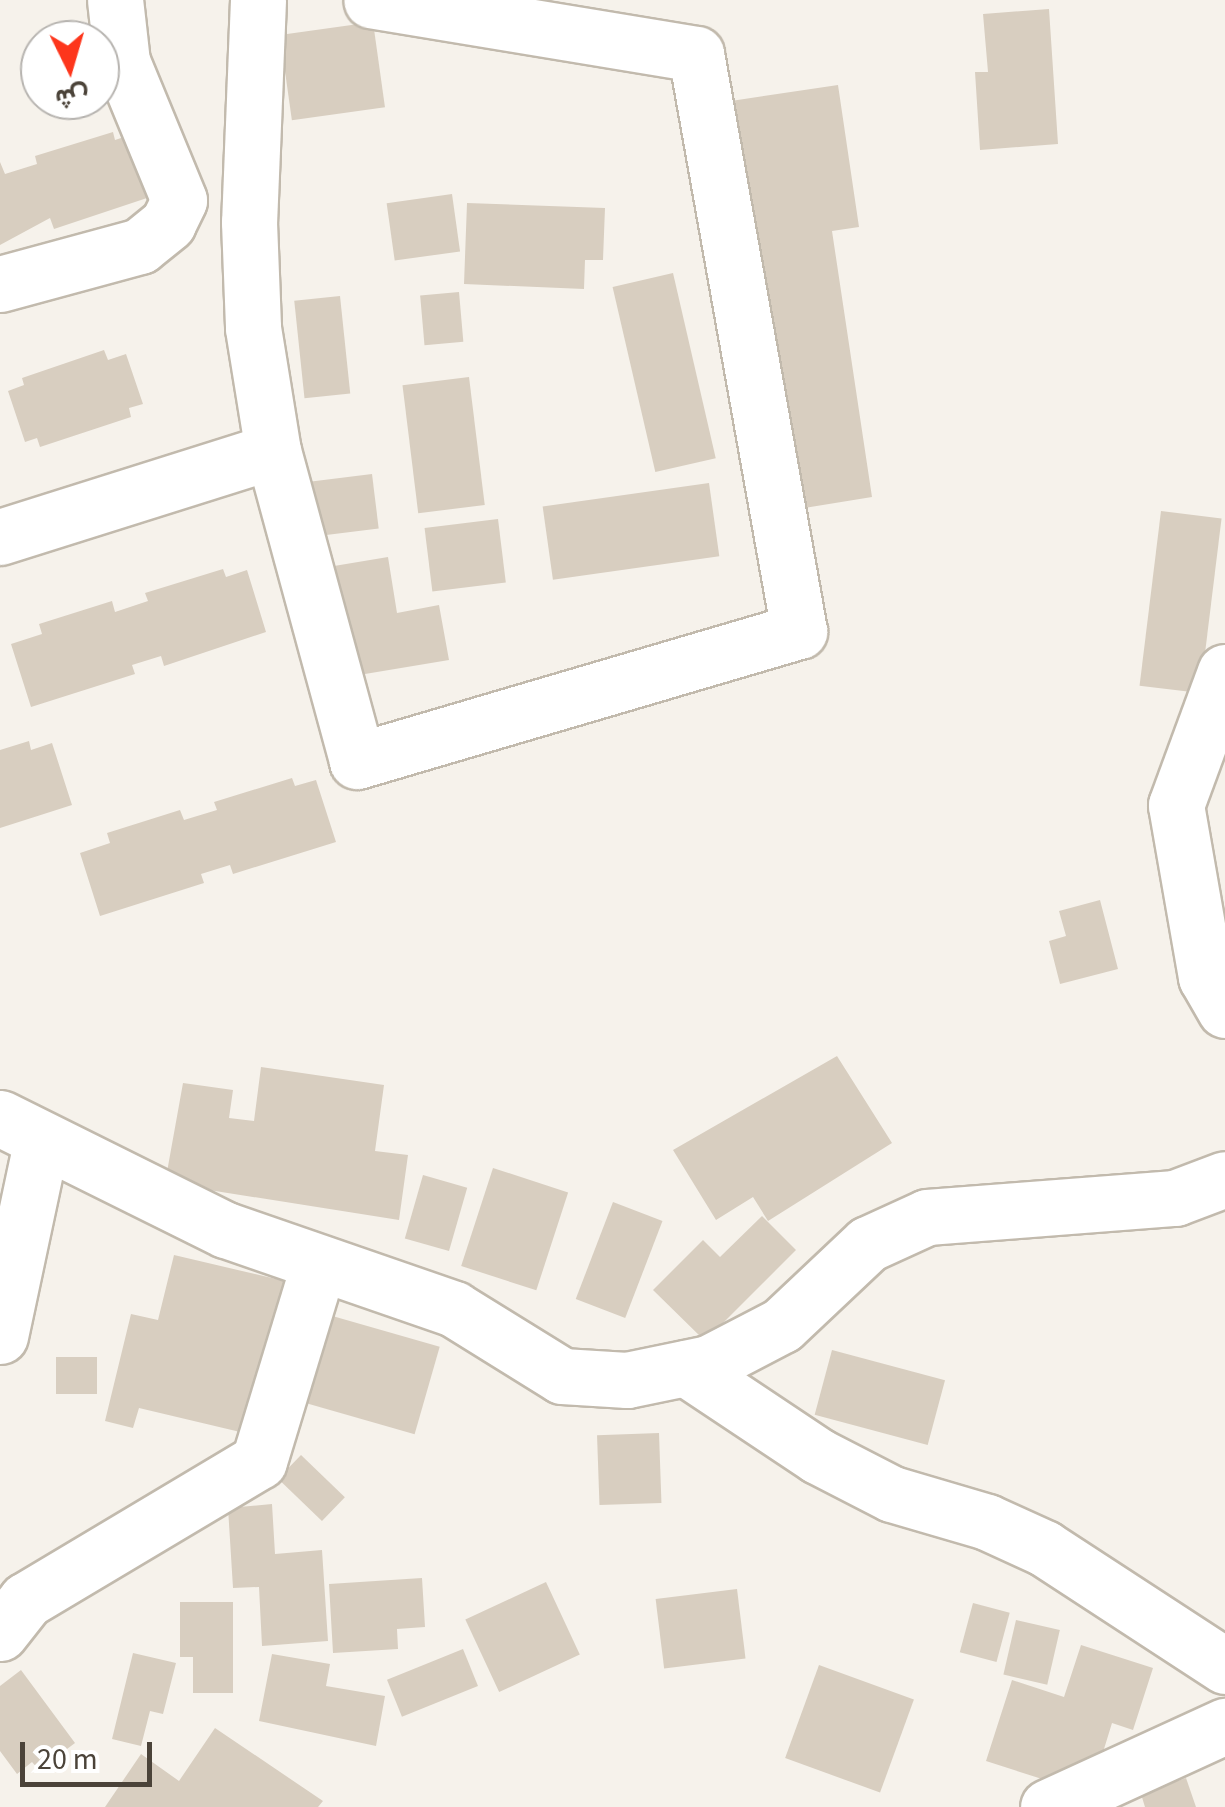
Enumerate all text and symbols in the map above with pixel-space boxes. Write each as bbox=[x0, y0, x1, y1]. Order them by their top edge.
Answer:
north arrow bbox=[20, 20, 120, 120]
text: ش bbox=[54, 77, 91, 119]
scale bar bbox=[25, 1722, 158, 1784]
text: 20 m bbox=[37, 1738, 98, 1781]

